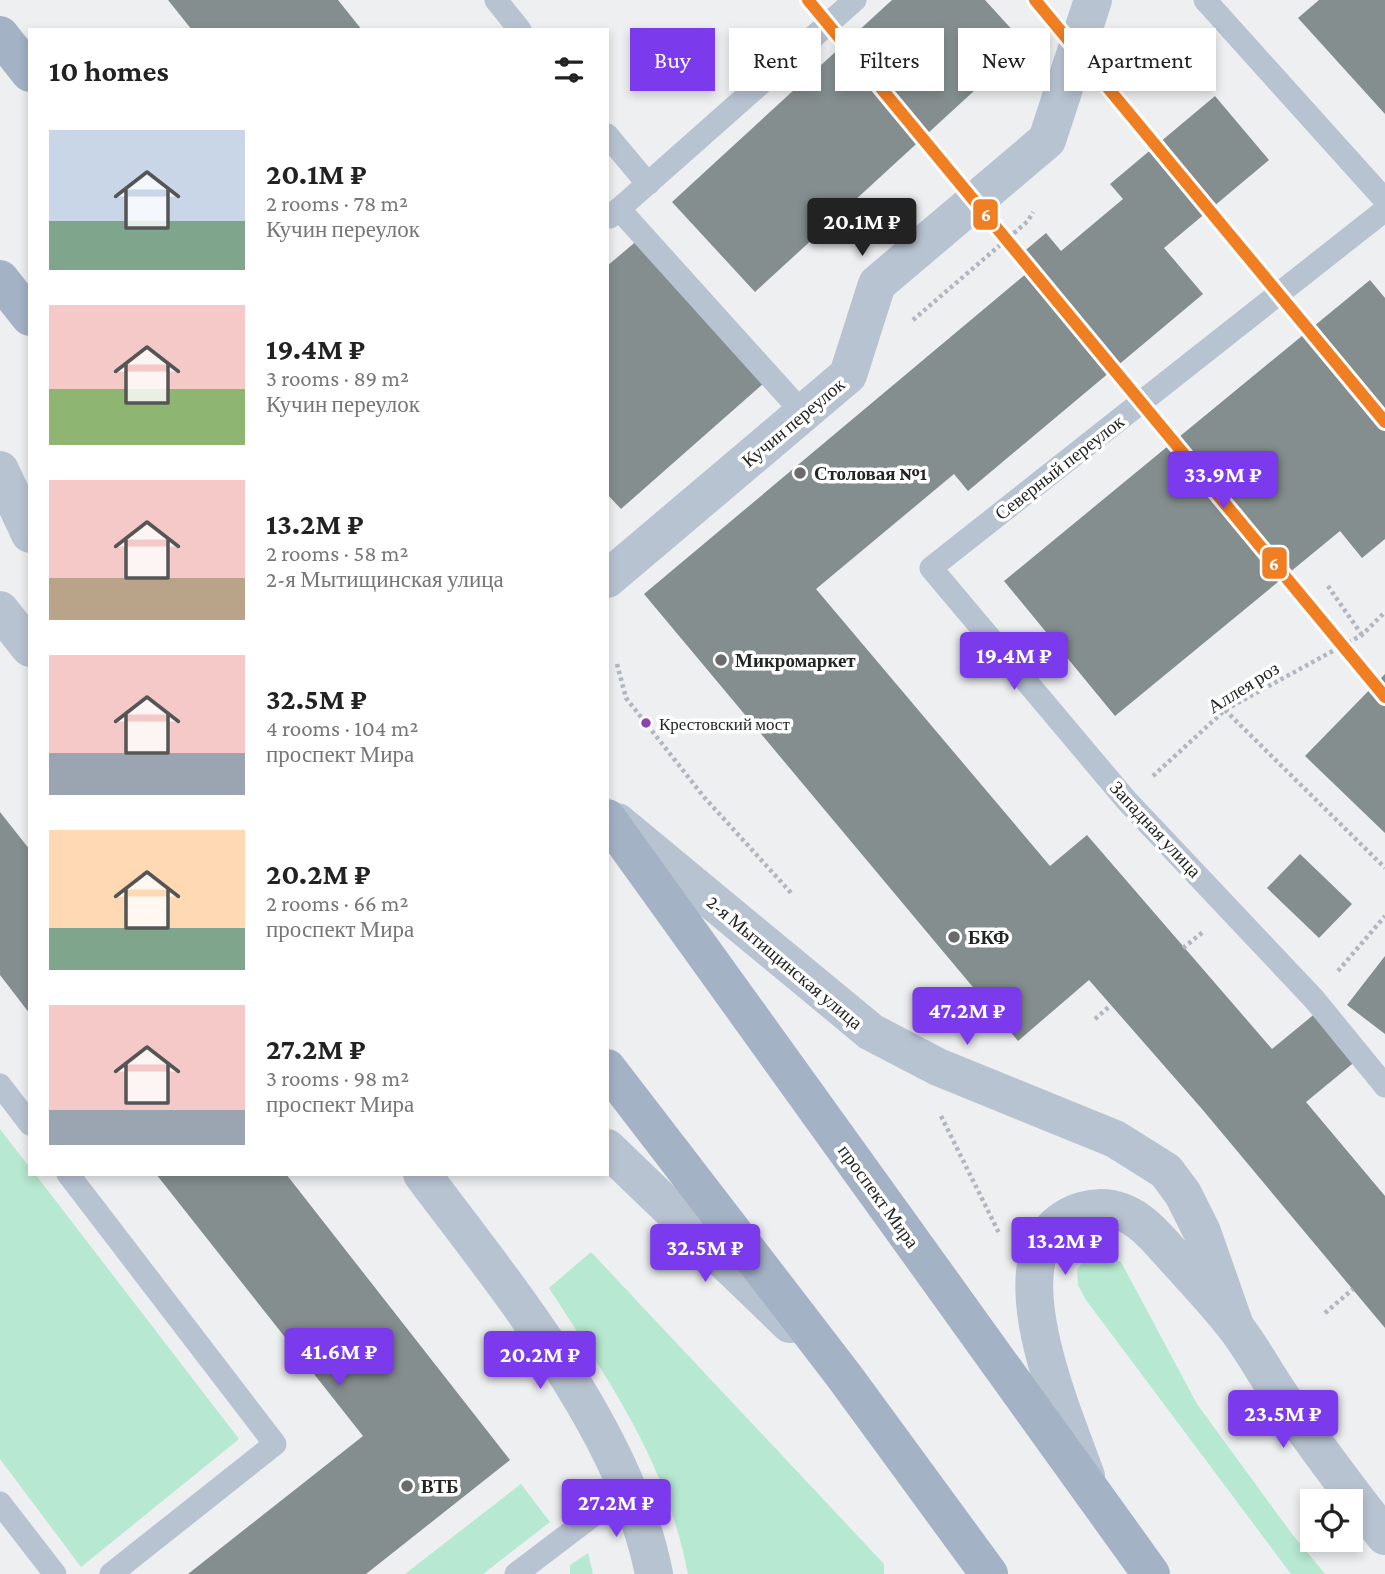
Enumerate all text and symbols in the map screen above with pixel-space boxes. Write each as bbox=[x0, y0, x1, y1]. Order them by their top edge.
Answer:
chip: Buy bbox=[630, 28, 715, 91]
chip: Rent bbox=[729, 28, 821, 91]
chip: Filters bbox=[835, 28, 944, 91]
chip: New bbox=[958, 28, 1050, 91]
chip: Apartment bbox=[1064, 28, 1216, 91]
icon: filters bbox=[550, 51, 588, 89]
text: 10 homes bbox=[49, 54, 169, 87]
text: 20.1M ₽ bbox=[266, 157, 367, 190]
icon: home bbox=[105, 158, 189, 242]
text: 2 rooms · 78 m² bbox=[266, 190, 408, 216]
pin: 20.1M ₽ bbox=[797, 198, 927, 258]
line badge: 6 bbox=[972, 198, 999, 231]
text: 6 bbox=[981, 204, 991, 225]
text: 20.1M ₽ bbox=[823, 208, 901, 234]
text: Кучин переулок bbox=[266, 216, 420, 242]
text: 19.4M ₽ bbox=[266, 332, 365, 365]
icon: home bbox=[105, 333, 189, 417]
text: 3 rooms · 89 m² bbox=[266, 365, 409, 391]
street label: Кучин переулок bbox=[738, 373, 849, 471]
text: Кучин переулок bbox=[266, 391, 420, 417]
street label: Северный переулок bbox=[991, 410, 1129, 524]
pin: 33.9M ₽ bbox=[1158, 452, 1288, 511]
text: 33.9M ₽ bbox=[1184, 461, 1262, 487]
place label: Столовая №1 bbox=[814, 463, 927, 484]
marker: Столовая №1 bbox=[792, 465, 808, 481]
text: 13.2M ₽ bbox=[266, 507, 364, 540]
icon: home bbox=[105, 508, 189, 592]
text: 2 rooms · 58 m² bbox=[266, 540, 408, 566]
line badge: 6 bbox=[1261, 546, 1288, 580]
text: 6 bbox=[1269, 553, 1279, 574]
text: 2-я Мытищинская улица bbox=[266, 566, 504, 592]
pin: 19.4M ₽ bbox=[949, 632, 1079, 692]
text: 19.4M ₽ bbox=[976, 642, 1052, 668]
place label: Микромаркет bbox=[735, 650, 856, 671]
marker: Микромаркет bbox=[713, 652, 729, 668]
street label: Аллея роз bbox=[1204, 657, 1283, 718]
text: 32.5M ₽ bbox=[266, 682, 367, 715]
icon: home bbox=[105, 683, 189, 767]
text: 4 rooms · 104 m² bbox=[266, 715, 418, 741]
place label: Крестовский мост bbox=[659, 715, 790, 734]
marker: Крестовский мост bbox=[639, 716, 653, 730]
text: проспект Мира bbox=[266, 741, 414, 767]
street label: Западная улица bbox=[1106, 777, 1206, 882]
text: 20.2M ₽ bbox=[266, 857, 371, 890]
icon: home bbox=[105, 858, 189, 942]
text: 2 rooms · 66 m² bbox=[266, 890, 409, 916]
street label: 2-я Мытищинская улица bbox=[703, 891, 867, 1034]
text: проспект Мира bbox=[266, 916, 414, 942]
place label: БКФ bbox=[968, 927, 1009, 948]
marker: БКФ bbox=[946, 929, 962, 945]
pin: 47.2M ₽ bbox=[902, 988, 1032, 1047]
text: 47.2M ₽ bbox=[928, 997, 1006, 1023]
text: 27.2M ₽ bbox=[266, 1032, 366, 1065]
icon: home bbox=[105, 1033, 189, 1117]
text: 3 rooms · 98 m² bbox=[266, 1065, 409, 1091]
text: проспект Мира bbox=[266, 1091, 414, 1117]
street label: проспект Мира bbox=[834, 1141, 923, 1252]
pin: 13.2M ₽ bbox=[1000, 1218, 1130, 1277]
pin: 32.5M ₽ bbox=[640, 1224, 770, 1284]
text: 13.2M ₽ bbox=[1027, 1227, 1103, 1253]
text: 32.5M ₽ bbox=[666, 1234, 744, 1260]
pin: 41.6M ₽ bbox=[274, 1328, 404, 1388]
pin: 20.2M ₽ bbox=[475, 1332, 605, 1391]
text: 41.6M ₽ bbox=[301, 1338, 377, 1364]
text: 20.2M ₽ bbox=[500, 1341, 580, 1367]
pin: 23.5M ₽ bbox=[1218, 1390, 1348, 1450]
text: 23.5M ₽ bbox=[1244, 1400, 1322, 1426]
place label: ВТБ bbox=[421, 1476, 459, 1497]
marker: ВТБ bbox=[399, 1478, 415, 1494]
pin: 27.2M ₽ bbox=[551, 1480, 681, 1539]
text: 27.2M ₽ bbox=[578, 1489, 654, 1515]
map controls bbox=[1300, 1489, 1363, 1552]
button: locate bbox=[1300, 1489, 1363, 1552]

